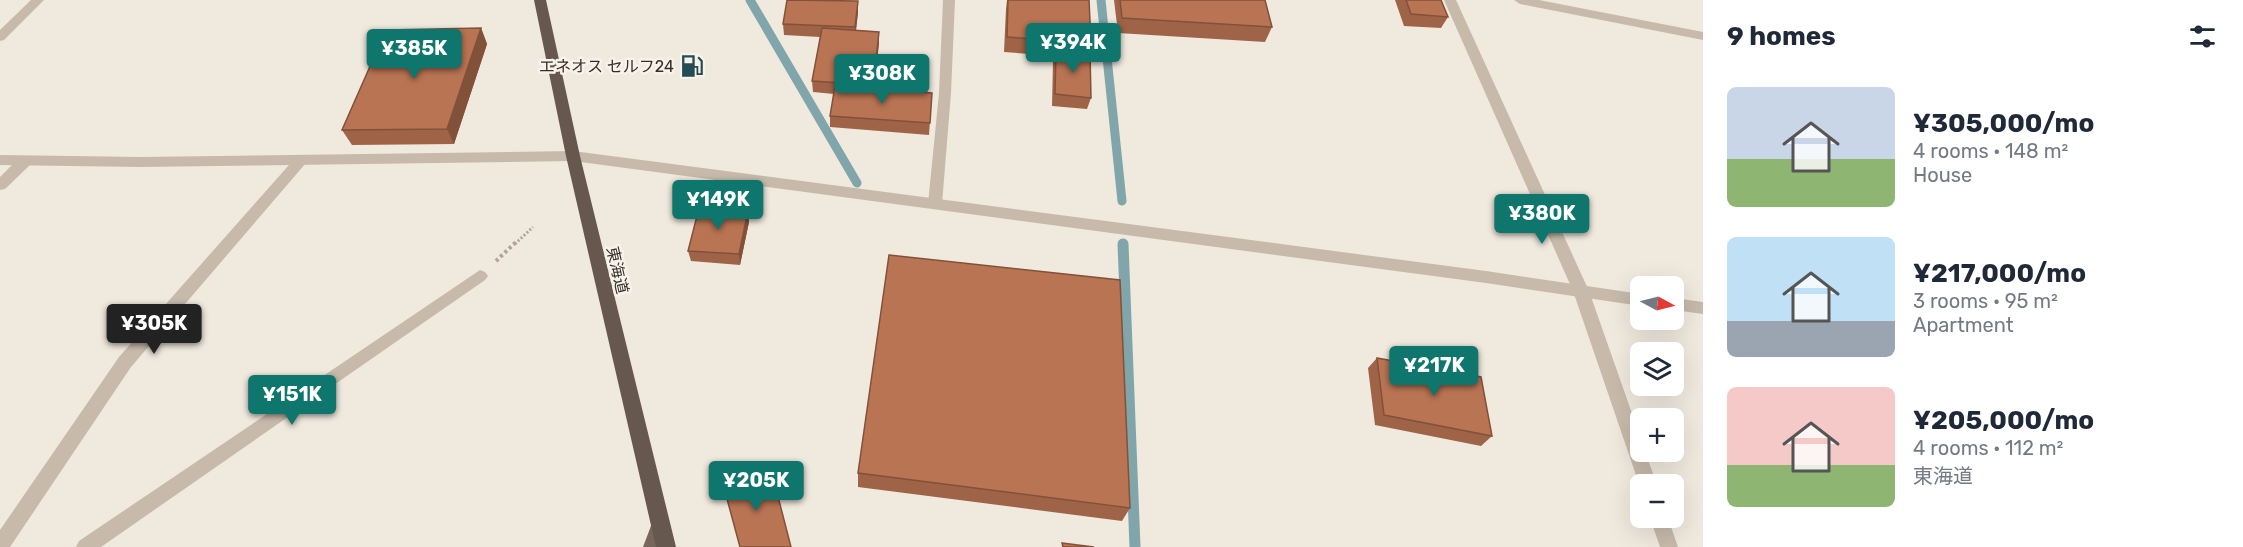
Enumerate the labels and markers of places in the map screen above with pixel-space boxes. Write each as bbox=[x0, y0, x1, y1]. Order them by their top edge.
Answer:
pin: ¥394K bbox=[1031, 23, 1115, 74]
pin: ¥385K bbox=[372, 29, 456, 80]
fuel station icon: エネオス セルフ24 bbox=[679, 53, 705, 79]
pin: ¥308K bbox=[840, 54, 924, 105]
place label: エネオス セルフ24 bbox=[539, 57, 674, 76]
pin: ¥149K bbox=[676, 180, 760, 231]
pin: ¥380K bbox=[1500, 194, 1584, 245]
pin: ¥305K bbox=[112, 304, 196, 355]
pin: ¥217K bbox=[1392, 346, 1476, 397]
pin: ¥151K bbox=[250, 375, 334, 426]
pin: ¥205K bbox=[714, 461, 798, 512]

